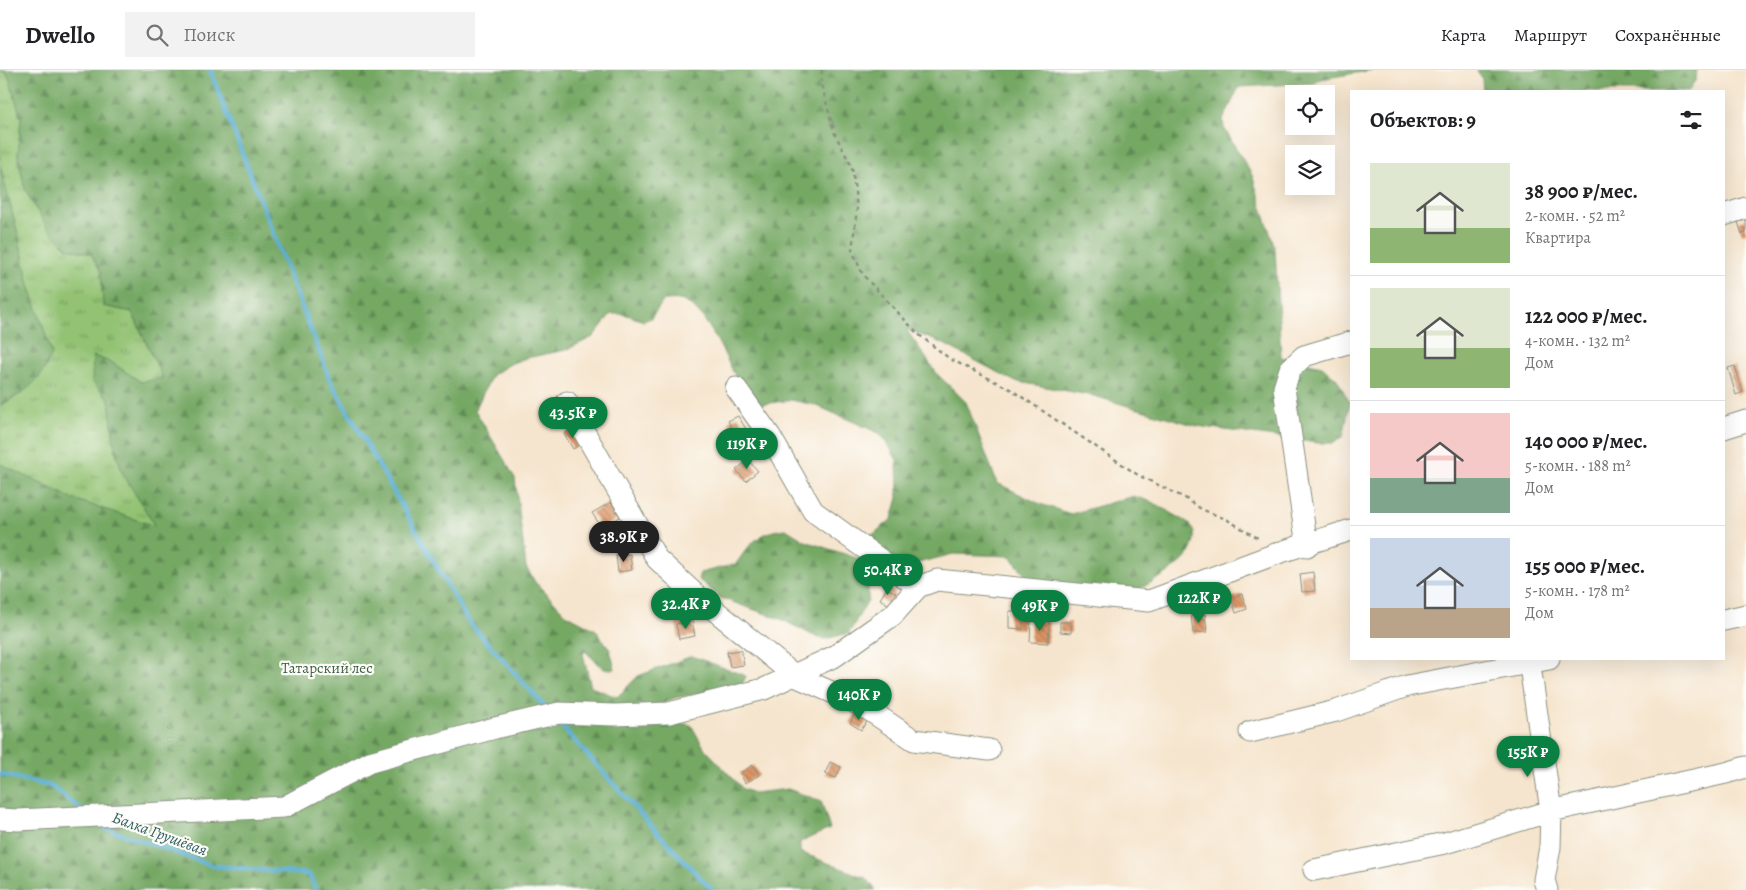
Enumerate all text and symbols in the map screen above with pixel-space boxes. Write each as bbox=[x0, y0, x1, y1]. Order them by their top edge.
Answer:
search box bbox=[125, 12, 475, 57]
text: Dwello bbox=[25, 19, 95, 51]
icon: search bbox=[143, 21, 171, 49]
text: Поиск bbox=[183, 22, 235, 48]
text: Карта bbox=[1441, 23, 1486, 47]
text: Маршрут bbox=[1514, 23, 1587, 47]
text: Сохранённые bbox=[1615, 23, 1721, 47]
map controls bbox=[1285, 85, 1335, 195]
button: locate bbox=[1285, 85, 1335, 135]
text: Объектов: 9 bbox=[1370, 106, 1476, 134]
icon: filters bbox=[1677, 106, 1705, 134]
button: layers bbox=[1285, 145, 1335, 195]
text: 38 900 ₽/мес. bbox=[1525, 177, 1638, 205]
icon: home bbox=[1410, 183, 1470, 243]
text: 2-комн. · 52 m² bbox=[1525, 205, 1625, 227]
text: Квартира bbox=[1525, 227, 1591, 249]
text: 122 000 ₽/мес. bbox=[1525, 302, 1648, 330]
icon: home bbox=[1410, 308, 1470, 368]
text: 4-комн. · 132 m² bbox=[1525, 330, 1630, 352]
text: Дом bbox=[1525, 352, 1554, 374]
pin: 43.5K ₽ bbox=[527, 396, 619, 439]
text: 43.5K ₽ bbox=[549, 402, 597, 424]
text: 140 000 ₽/мес. bbox=[1525, 427, 1648, 455]
pin: 119K ₽ bbox=[706, 428, 788, 470]
text: 119K ₽ bbox=[727, 433, 767, 455]
icon: home bbox=[1410, 433, 1470, 493]
text: 5-комн. · 188 m² bbox=[1525, 455, 1631, 477]
text: Дом bbox=[1525, 477, 1554, 499]
pin: 38.9K ₽ bbox=[578, 520, 670, 563]
text: 38.9K ₽ bbox=[600, 526, 648, 548]
text: 155 000 ₽/мес. bbox=[1525, 552, 1645, 580]
pin: 50.4K ₽ bbox=[842, 554, 934, 596]
icon: home bbox=[1410, 558, 1470, 618]
text: 50.4K ₽ bbox=[864, 559, 912, 581]
text: 5-комн. · 178 m² bbox=[1525, 580, 1630, 602]
pin: 122K ₽ bbox=[1158, 582, 1240, 624]
text: 122K ₽ bbox=[1178, 587, 1220, 609]
pin: 32.4K ₽ bbox=[640, 588, 732, 630]
pin: 49K ₽ bbox=[1005, 590, 1075, 632]
text: 32.4K ₽ bbox=[662, 593, 710, 615]
text: 49K ₽ bbox=[1022, 595, 1058, 617]
text: Дом bbox=[1525, 602, 1554, 624]
park label: Татарский лес bbox=[281, 658, 373, 678]
pin: 140K ₽ bbox=[818, 678, 900, 721]
text: 140K ₽ bbox=[838, 684, 880, 706]
pin: 155K ₽ bbox=[1487, 736, 1569, 778]
text: 155K ₽ bbox=[1508, 741, 1548, 763]
water label: Балка Грушёвая bbox=[109, 807, 210, 861]

